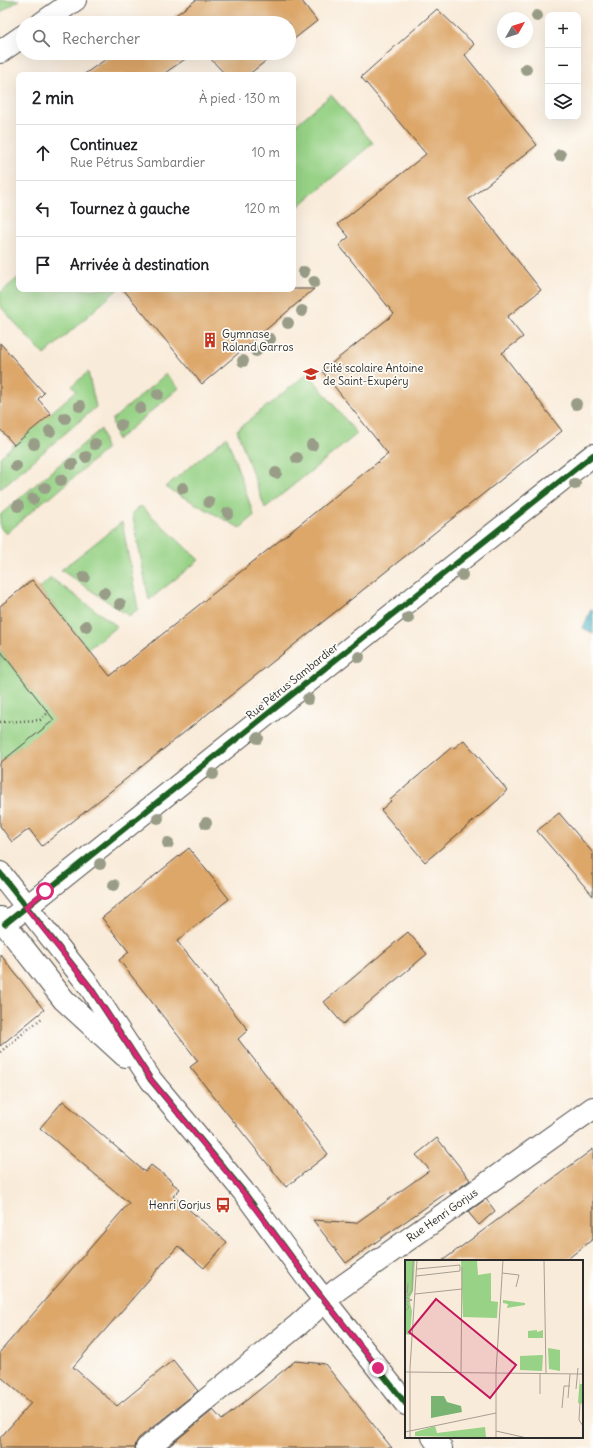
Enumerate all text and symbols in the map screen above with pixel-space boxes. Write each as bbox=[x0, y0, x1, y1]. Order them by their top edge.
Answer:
north arrow bbox=[497, 12, 533, 48]
map controls bbox=[545, 12, 581, 120]
button: + bbox=[545, 12, 581, 48]
search box bbox=[16, 16, 296, 60]
icon: search bbox=[30, 27, 52, 49]
text: Rechercher bbox=[62, 29, 140, 48]
button: − bbox=[545, 48, 581, 84]
button: layers bbox=[545, 84, 581, 120]
text: 2 min bbox=[32, 87, 74, 109]
text: À pied · 130 m bbox=[199, 90, 280, 107]
text: Continuez bbox=[70, 135, 138, 154]
icon: ahead bbox=[32, 142, 54, 164]
text: 10 m bbox=[252, 144, 280, 161]
text: Rue Pétrus Sambardier bbox=[70, 154, 205, 171]
icon: left bbox=[32, 198, 54, 220]
text: Tournez à gauche bbox=[70, 199, 190, 218]
text: 120 m bbox=[245, 200, 280, 217]
icon: arrive bbox=[32, 254, 54, 276]
text: Arrivée à destination bbox=[70, 255, 209, 274]
place label: Gymnase Roland Garros bbox=[222, 327, 294, 354]
building icon: Gymnase Roland Garros bbox=[201, 331, 219, 349]
place label: Cité scolaire Antoine de Saint-Exupéry bbox=[323, 361, 423, 388]
school or university icon: Cité scolaire Antoine de Saint-Exupéry bbox=[302, 365, 320, 383]
street label: Rue Pétrus Sambardier bbox=[243, 639, 341, 722]
route start bbox=[36, 882, 54, 900]
street label: Rue Henri Gorjus bbox=[404, 1185, 480, 1245]
bus stop icon: Henri Gorjus bbox=[214, 1196, 232, 1214]
place label: Henri Gorjus bbox=[149, 1198, 211, 1212]
inset map bbox=[405, 1260, 583, 1438]
route end bbox=[369, 1359, 387, 1377]

